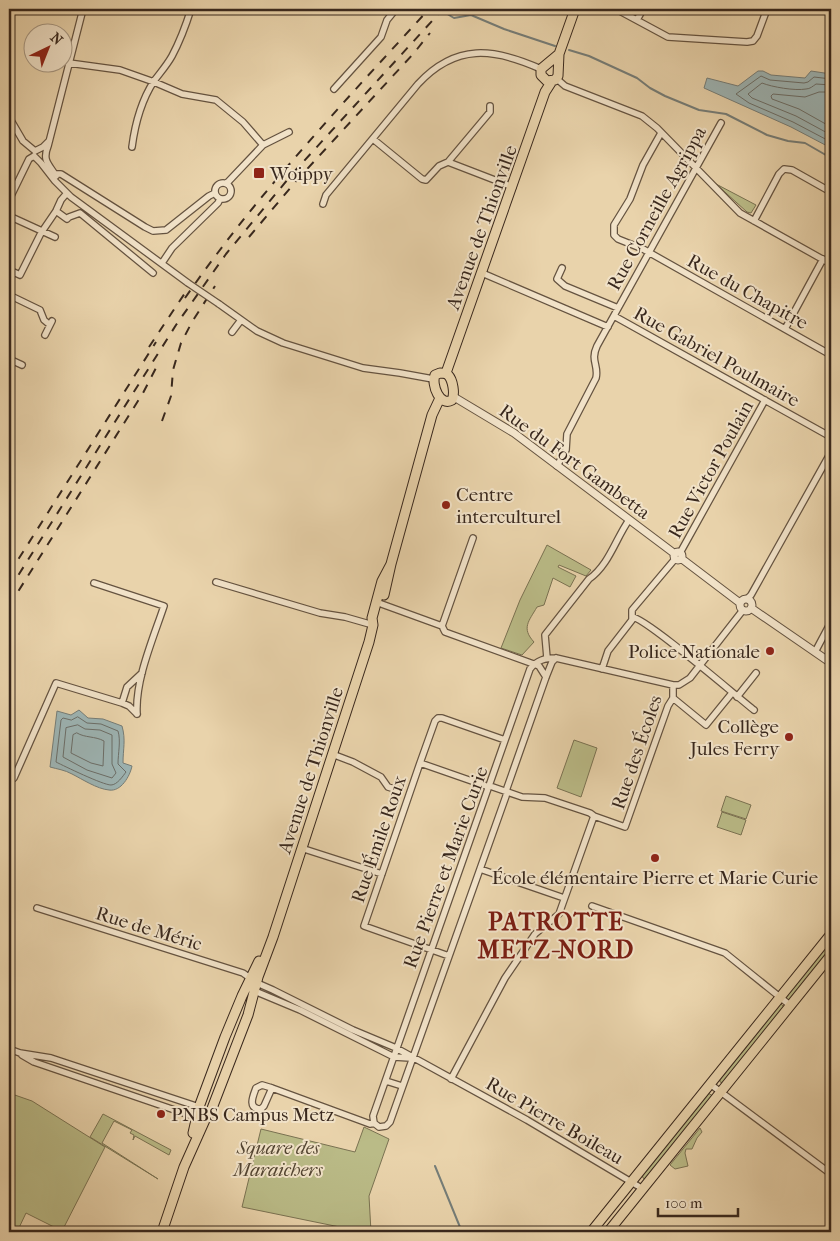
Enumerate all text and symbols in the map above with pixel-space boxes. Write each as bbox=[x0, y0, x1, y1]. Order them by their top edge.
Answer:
north arrow bbox=[22, 22, 72, 72]
text: N bbox=[47, 29, 66, 49]
street label: Rue Corneille Agrippa bbox=[603, 123, 711, 294]
street label: Avenue de Thionville bbox=[442, 142, 522, 314]
place label: Woippy bbox=[269, 163, 334, 185]
marker: Woippy bbox=[252, 166, 266, 180]
street label: Rue du Chapitre bbox=[683, 250, 812, 334]
street label: Rue Gabriel Poulmaire bbox=[630, 302, 803, 412]
street label: Rue Victor Poulain bbox=[664, 397, 758, 542]
street label: Rue du Fort Gambetta bbox=[495, 400, 654, 524]
place label: Centre interculturel bbox=[456, 484, 561, 528]
marker: Centre interculturel bbox=[440, 499, 452, 511]
place label: Police Nationale bbox=[628, 641, 760, 663]
marker: Police Nationale bbox=[764, 645, 776, 657]
street label: Avenue de Thionville bbox=[273, 684, 348, 857]
street label: Rue des Écoles bbox=[607, 692, 667, 812]
place label: Collège Jules Ferry bbox=[688, 716, 780, 760]
marker: Collège Jules Ferry bbox=[783, 731, 795, 743]
street label: Rue Pierre et Marie Curie bbox=[399, 763, 493, 971]
street label: Rue Émile Roux bbox=[347, 773, 411, 906]
marker: École élémentaire Pierre et Marie Curie bbox=[649, 852, 661, 864]
place label: École élémentaire Pierre et Marie Curie bbox=[492, 867, 818, 889]
street label: Rue de Méric bbox=[93, 902, 204, 956]
district label: PATROTTE METZ-NORD bbox=[478, 908, 634, 964]
street label: Rue Pierre Boileau bbox=[482, 1073, 627, 1169]
place label: PNBS Campus Metz bbox=[171, 1104, 334, 1126]
marker: PNBS Campus Metz bbox=[155, 1108, 167, 1120]
park label: Square des Maraichers bbox=[232, 1137, 324, 1181]
scale bar bbox=[658, 1186, 738, 1218]
text: 100 m bbox=[665, 1194, 703, 1212]

